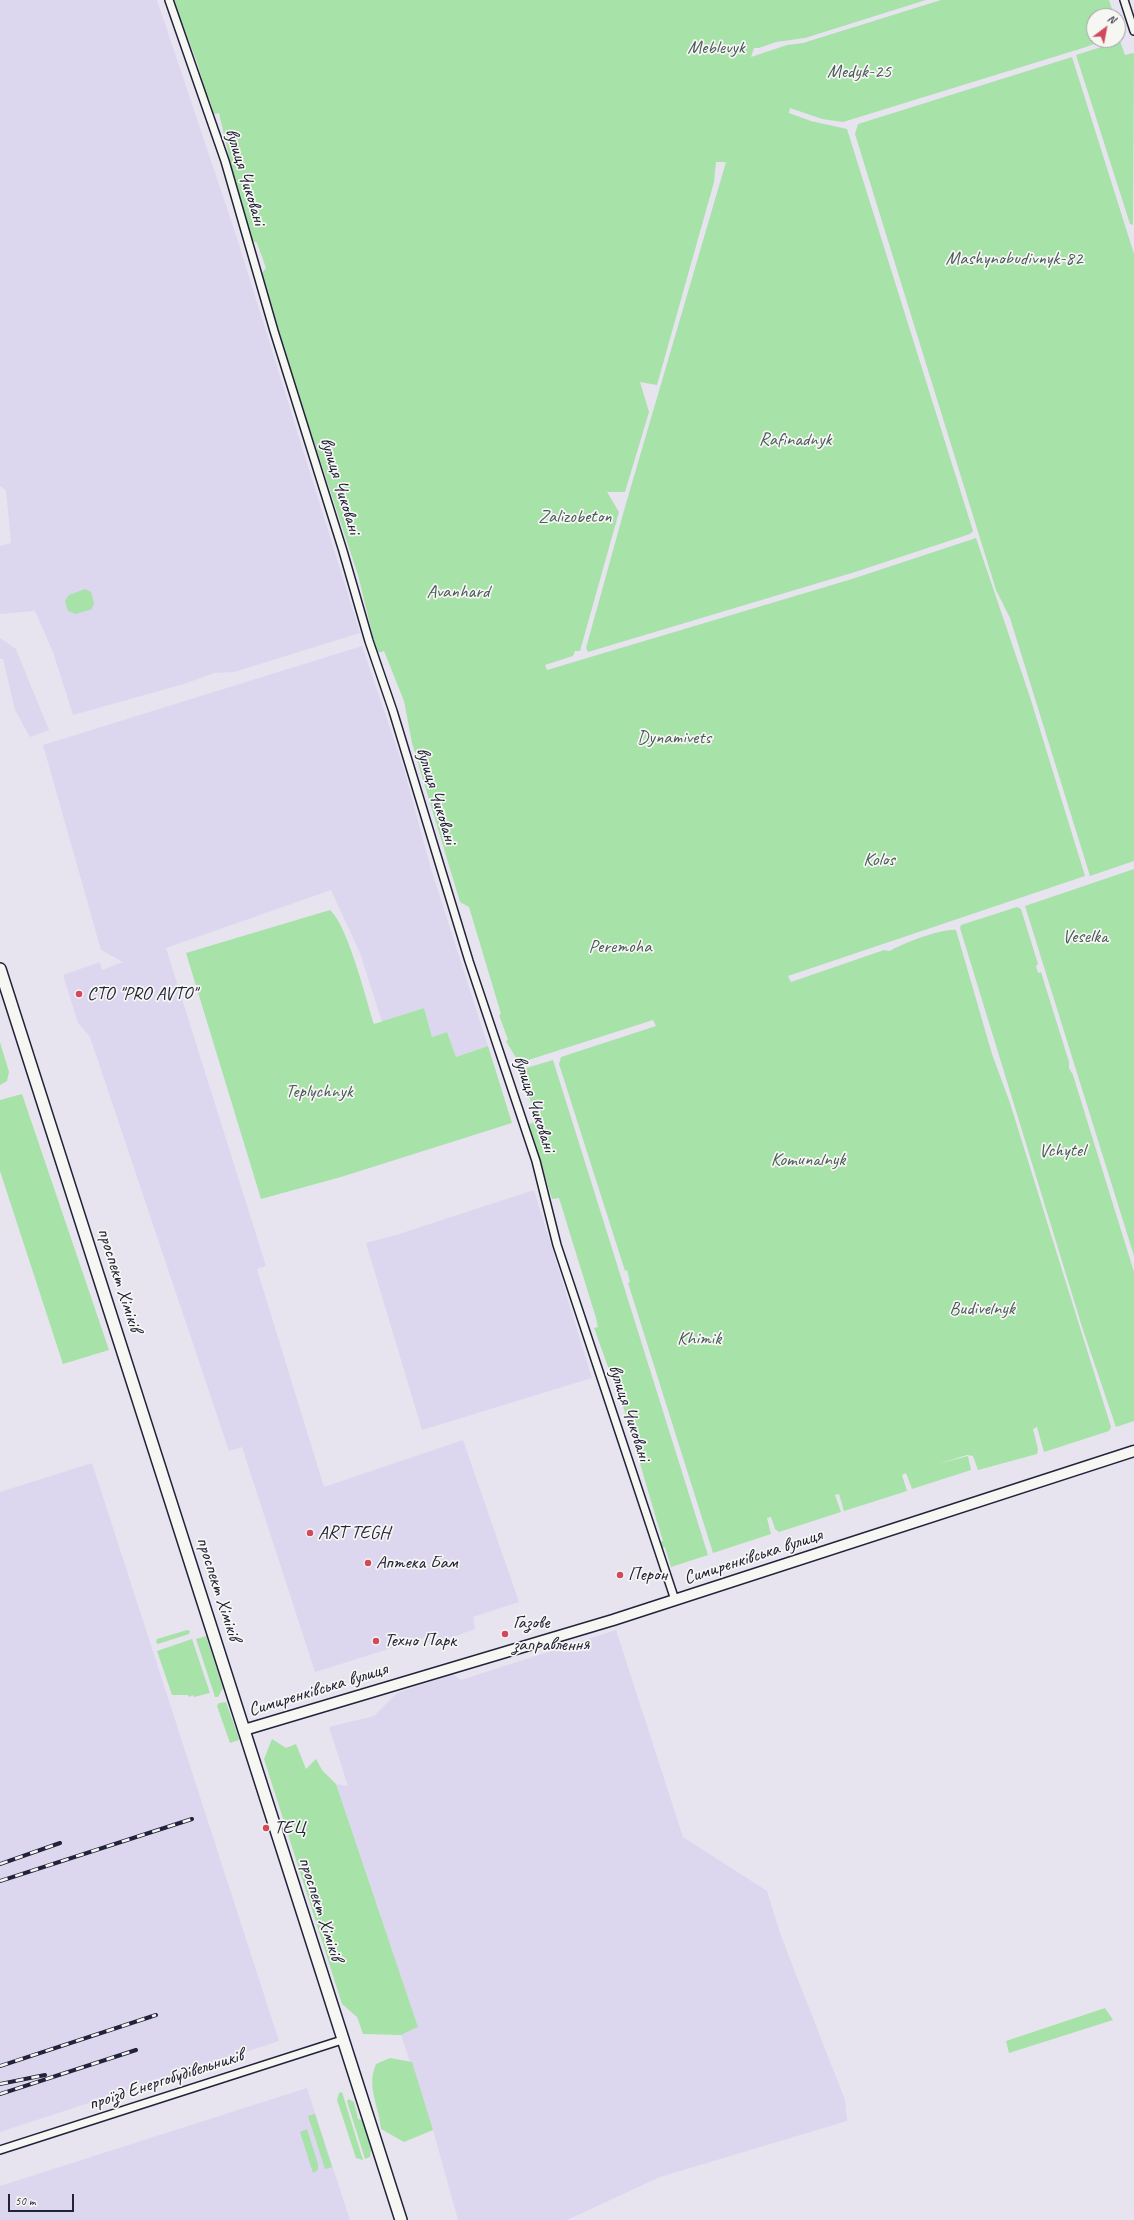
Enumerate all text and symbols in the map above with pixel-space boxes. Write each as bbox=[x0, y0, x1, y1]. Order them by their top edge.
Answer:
north arrow bbox=[1086, 8, 1126, 48]
text: N bbox=[1105, 11, 1118, 26]
park label: Meblevyk bbox=[687, 37, 745, 59]
park label: Medyk-25 bbox=[827, 61, 891, 83]
street label: вулиця Чиковані bbox=[219, 126, 271, 228]
park label: Mashynobudivnyk-82 bbox=[946, 248, 1082, 270]
park label: Rafinadnyk bbox=[759, 429, 831, 451]
street label: вулиця Чиковані bbox=[314, 435, 366, 537]
park label: Zalizobeton bbox=[538, 506, 612, 528]
park label: Avanhard bbox=[427, 581, 489, 603]
park label: Dynamivets bbox=[637, 727, 711, 749]
street label: вулиця Чиковані bbox=[410, 745, 462, 847]
park label: Kolos bbox=[863, 849, 895, 871]
park label: Veselka bbox=[1062, 926, 1108, 948]
park label: Peremoha bbox=[589, 936, 651, 958]
place label: СТО "PRO AVTO" bbox=[87, 983, 197, 1005]
marker: СТО "PRO AVTO" bbox=[74, 989, 84, 999]
street label: вулиця Чиковані bbox=[508, 1053, 560, 1155]
park label: Teplychnyk bbox=[285, 1081, 353, 1103]
park label: Vchytel bbox=[1039, 1140, 1085, 1162]
park label: Komunalnyk bbox=[771, 1149, 845, 1171]
street label: проспект Хіміків bbox=[92, 1225, 146, 1335]
park label: Budivelnyk bbox=[949, 1298, 1015, 1320]
park label: Khimik bbox=[677, 1328, 721, 1350]
street label: вулиця Чиковані bbox=[603, 1362, 655, 1464]
place label: ART TEGH bbox=[318, 1522, 390, 1544]
street label: Симиренківська вулиця bbox=[681, 1524, 825, 1590]
marker: ART TEGH bbox=[305, 1528, 315, 1538]
street label: проспект Хіміків bbox=[191, 1534, 245, 1644]
place label: Аптека Бам bbox=[376, 1552, 458, 1574]
marker: Аптека Бам bbox=[363, 1558, 373, 1568]
place label: Перон bbox=[628, 1564, 667, 1586]
marker: Перон bbox=[615, 1570, 625, 1580]
place label: Газове заправлення bbox=[513, 1612, 589, 1656]
marker: Газове заправлення bbox=[500, 1629, 510, 1639]
place label: Техно Парк bbox=[384, 1630, 456, 1652]
marker: Техно Парк bbox=[371, 1636, 381, 1646]
street label: Симиренківська вулиця bbox=[246, 1658, 390, 1722]
place label: ТЕЦ bbox=[274, 1817, 305, 1839]
marker: ТЕЦ bbox=[261, 1823, 271, 1833]
street label: проспект Хіміків bbox=[293, 1854, 347, 1964]
street label: проїзд Енергобудівельників bbox=[86, 2044, 246, 2116]
scale bar bbox=[10, 2186, 76, 2212]
text: 50 m bbox=[15, 2193, 35, 2209]

